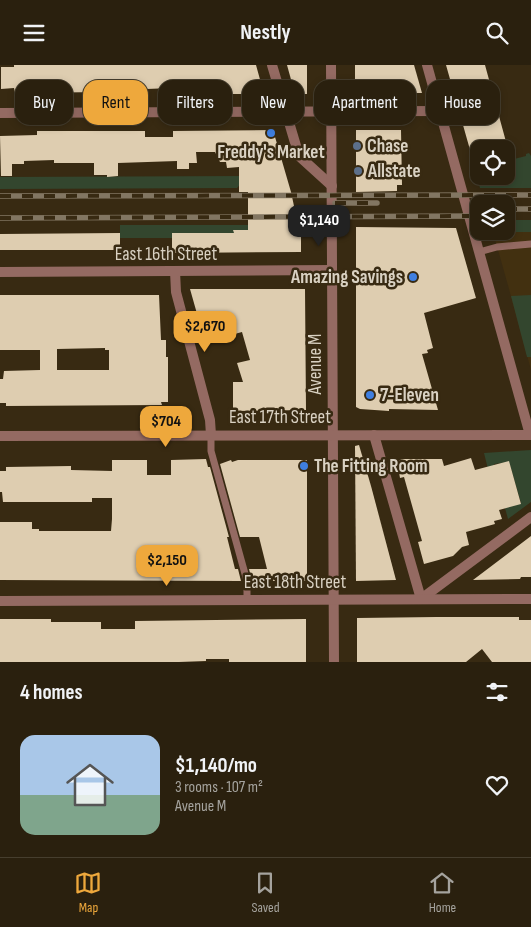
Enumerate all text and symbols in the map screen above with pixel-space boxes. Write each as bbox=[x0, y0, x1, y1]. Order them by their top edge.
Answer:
icon: menu bbox=[20, 19, 48, 47]
text: Nestly bbox=[240, 19, 291, 46]
icon: search bbox=[483, 19, 511, 47]
chip: Buy bbox=[15, 80, 73, 125]
chip: Rent bbox=[83, 80, 148, 125]
chip: Filters bbox=[158, 80, 232, 125]
chip: New bbox=[242, 80, 304, 125]
chip: Apartment bbox=[314, 80, 416, 125]
chip: House bbox=[426, 80, 500, 125]
marker: Freddy's Market bbox=[265, 127, 277, 139]
place label: Chase bbox=[367, 135, 408, 158]
marker: Chase bbox=[351, 140, 363, 152]
map controls bbox=[470, 140, 515, 240]
button: locate bbox=[470, 140, 515, 185]
place label: Freddy's Market bbox=[217, 141, 325, 164]
place label: Allstate bbox=[367, 160, 421, 183]
marker: Allstate bbox=[352, 165, 364, 177]
button: layers bbox=[470, 195, 515, 240]
pin: $1,140 bbox=[278, 205, 360, 247]
text: $1,140 bbox=[299, 211, 339, 230]
street label: East 16th Street bbox=[115, 243, 217, 266]
place label: Amazing Savings bbox=[290, 266, 403, 289]
marker: Amazing Savings bbox=[407, 271, 419, 283]
pin: $2,670 bbox=[164, 311, 246, 353]
text: $2,670 bbox=[185, 317, 225, 336]
street label: Avenue M bbox=[304, 334, 327, 395]
place label: 7-Eleven bbox=[380, 384, 439, 407]
marker: 7-Eleven bbox=[364, 389, 376, 401]
pin: $704 bbox=[136, 405, 196, 448]
street label: East 17th Street bbox=[229, 406, 331, 429]
text: $704 bbox=[151, 412, 181, 431]
place label: The Fitting Room bbox=[314, 455, 428, 478]
marker: The Fitting Room bbox=[298, 460, 310, 472]
pin: $2,150 bbox=[126, 545, 208, 587]
text: $2,150 bbox=[147, 551, 187, 570]
street label: East 18th Street bbox=[244, 571, 346, 594]
icon: filters bbox=[483, 678, 511, 706]
text: 4 homes bbox=[20, 680, 83, 705]
text: $1,140/mo bbox=[175, 753, 257, 778]
icon: home bbox=[60, 755, 120, 815]
icon: heart bbox=[483, 771, 511, 799]
text: 3 rooms · 107 m² bbox=[175, 778, 263, 797]
text: Avenue M bbox=[175, 797, 226, 816]
tab: Map bbox=[74, 869, 102, 916]
tab: Saved bbox=[251, 869, 280, 916]
tab: Home bbox=[428, 869, 456, 916]

